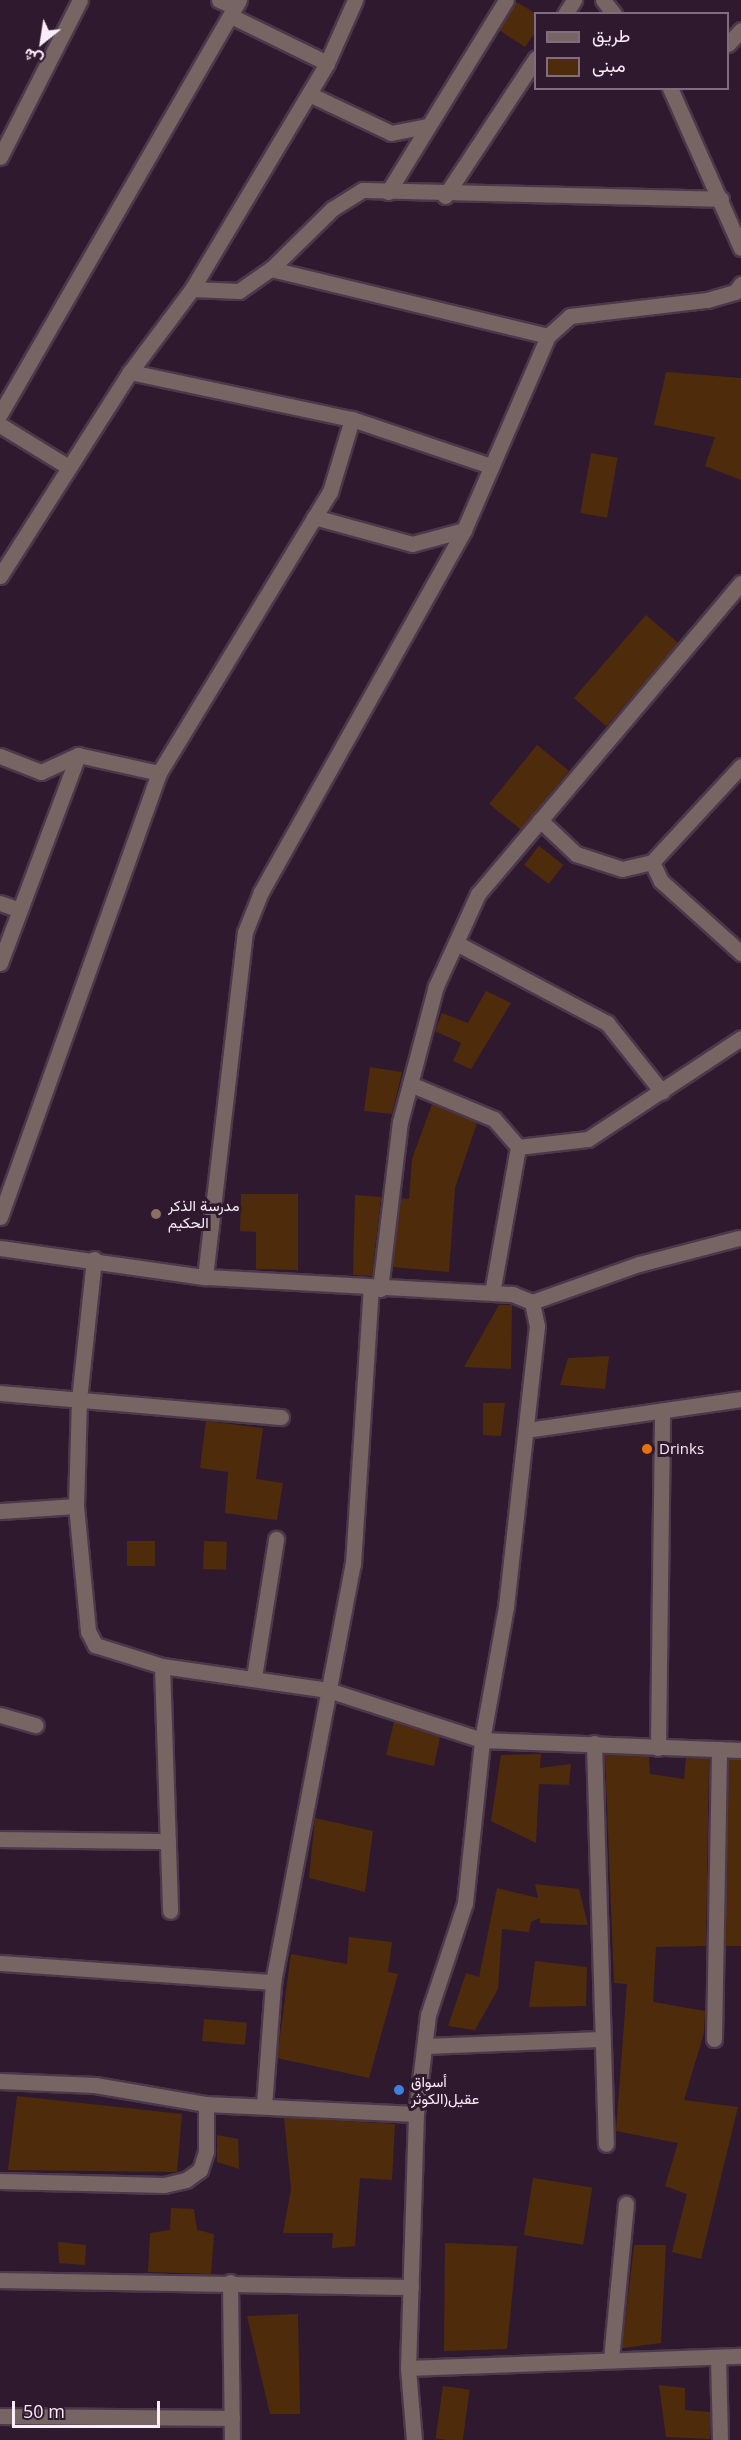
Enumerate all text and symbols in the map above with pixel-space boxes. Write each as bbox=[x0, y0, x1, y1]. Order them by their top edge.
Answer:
north arrow bbox=[12, 12, 72, 72]
legend bbox=[534, 12, 729, 90]
text: طريق bbox=[592, 23, 630, 47]
text: ش bbox=[19, 43, 47, 72]
text: مبنى bbox=[592, 53, 626, 77]
place label: مدرسة الذكر الحكيم bbox=[168, 1196, 239, 1231]
marker: مدرسة الذكر الحكيم bbox=[149, 1207, 163, 1221]
place label: Drinks bbox=[659, 1440, 704, 1458]
marker: Drinks bbox=[640, 1442, 654, 1456]
place label: أسواق عقيل(الكوثر bbox=[411, 2072, 479, 2107]
marker: أسواق عقيل(الكوثر bbox=[392, 2083, 406, 2097]
scale bar bbox=[15, 2389, 164, 2427]
text: 50 m bbox=[23, 2399, 65, 2423]

